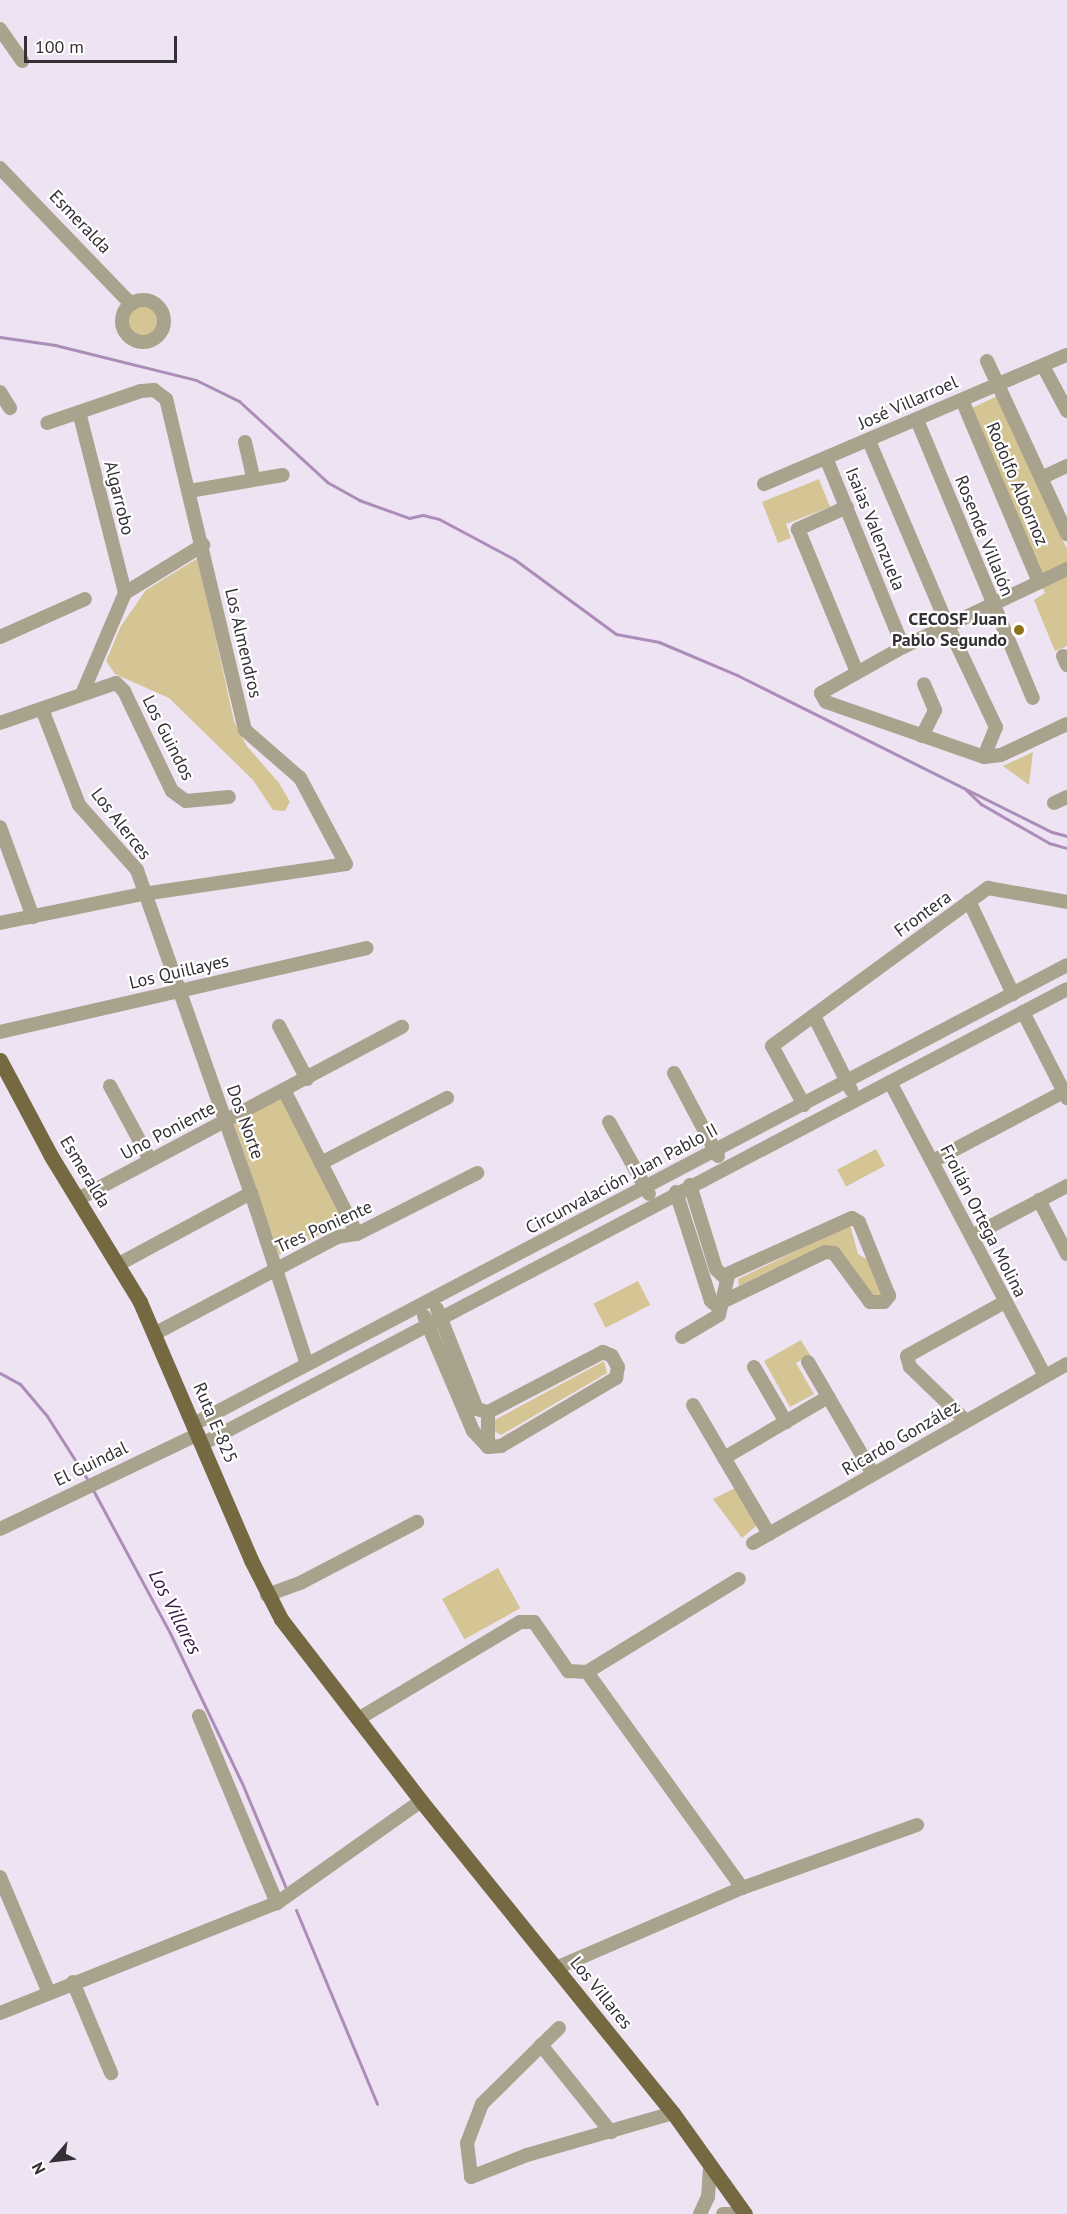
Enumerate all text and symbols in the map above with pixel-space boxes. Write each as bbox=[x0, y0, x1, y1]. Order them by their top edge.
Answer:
scale bar bbox=[27, 24, 180, 62]
text: 100 m bbox=[35, 35, 84, 58]
street label: Esmeralda bbox=[44, 186, 116, 258]
street label: José Villarroel bbox=[855, 371, 961, 435]
street label: Rodolfo Albornoz bbox=[981, 419, 1053, 549]
street label: Algarrobo bbox=[99, 459, 139, 537]
street label: Isaias Valenzuela bbox=[840, 464, 910, 594]
street label: Rosende Villalón bbox=[950, 472, 1018, 600]
street label: Los Almendros bbox=[220, 586, 266, 700]
place label: CECOSF Juan Pablo Segundo bbox=[892, 609, 1007, 652]
marker: CECOSF Juan Pablo Segundo bbox=[1012, 623, 1026, 637]
street label: Los Guindos bbox=[137, 692, 199, 784]
street label: Los Alerces bbox=[86, 784, 156, 864]
street label: Frontera bbox=[890, 886, 956, 942]
street label: Los Quillayes bbox=[127, 950, 231, 994]
street label: Dos Norte bbox=[222, 1082, 268, 1162]
street label: Uno Poniente bbox=[117, 1097, 219, 1165]
street label: Circunvalación Juan Pablo II bbox=[522, 1119, 722, 1239]
street label: Esmeralda bbox=[55, 1132, 115, 1212]
street label: Froilán Ortega Molina bbox=[935, 1141, 1031, 1301]
street label: Tres Poniente bbox=[272, 1196, 376, 1258]
street label: Ruta E-825 bbox=[188, 1379, 242, 1467]
street label: Ricardo González bbox=[838, 1396, 964, 1480]
street label: El Guindal bbox=[51, 1437, 131, 1491]
water label: Los Villares bbox=[143, 1565, 207, 1659]
street label: Los Villares bbox=[565, 1952, 637, 2034]
north arrow bbox=[24, 2130, 84, 2190]
text: N bbox=[27, 2159, 49, 2178]

